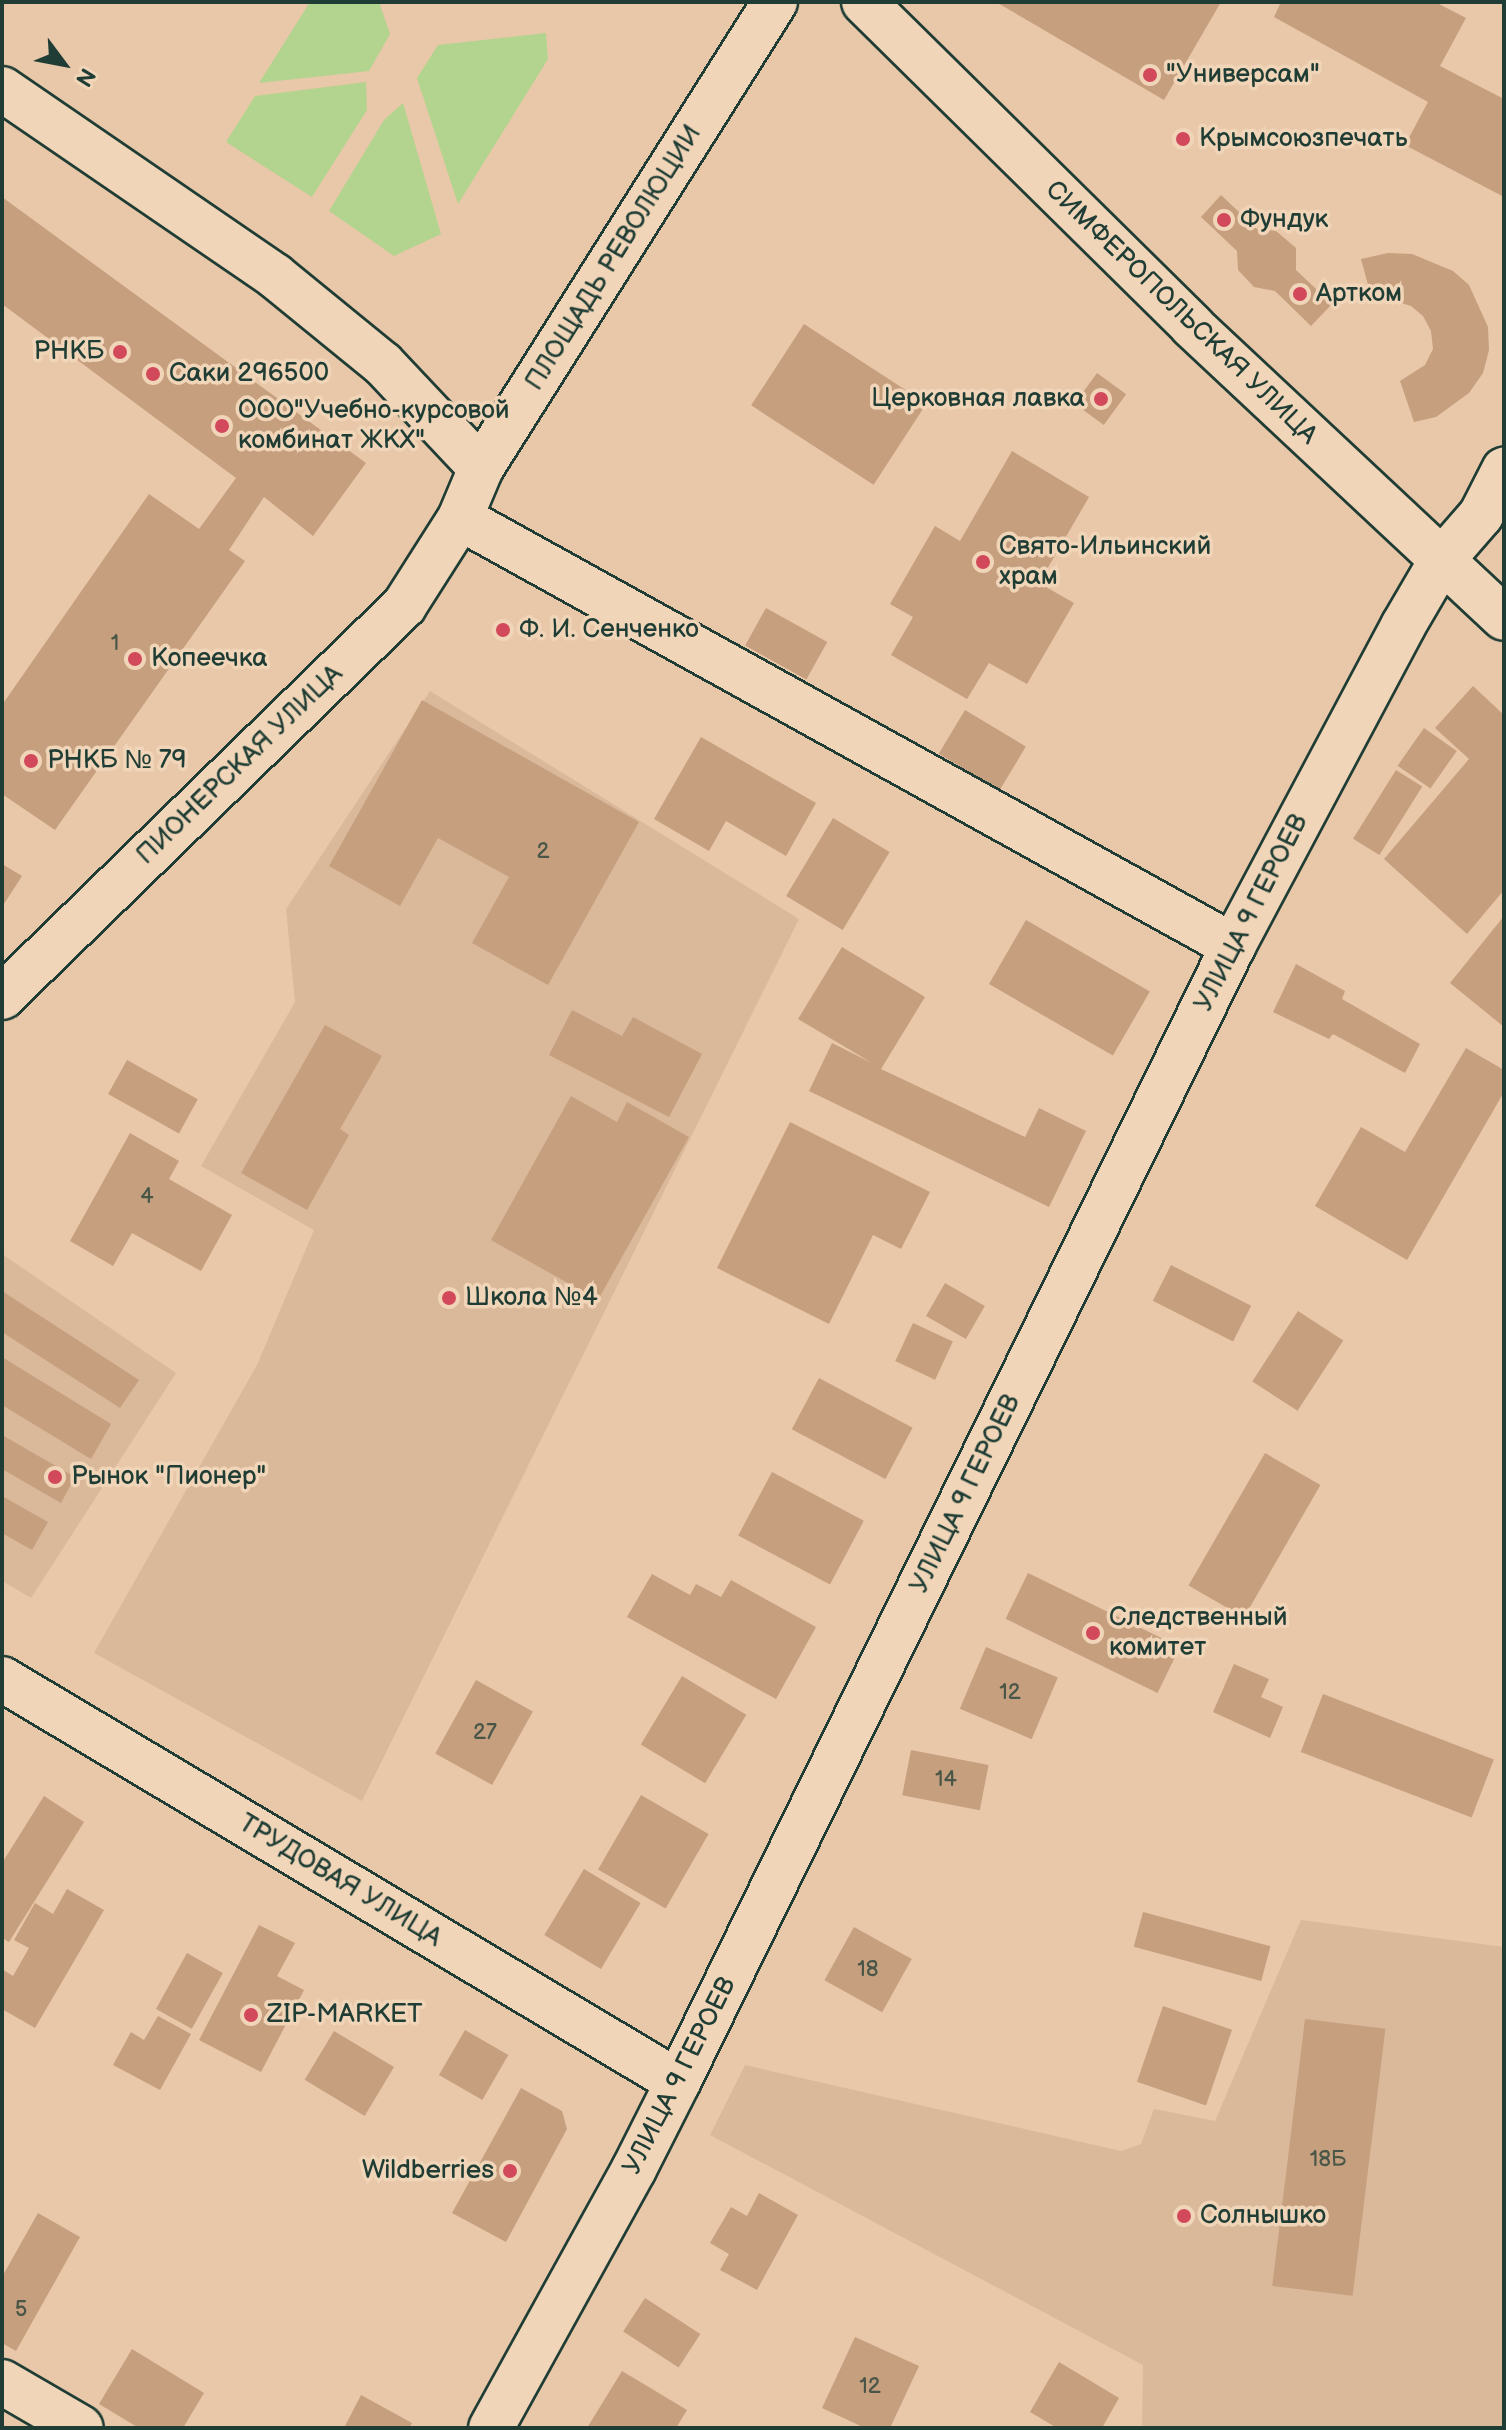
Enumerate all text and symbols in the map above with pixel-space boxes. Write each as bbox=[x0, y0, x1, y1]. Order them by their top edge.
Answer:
north arrow bbox=[24, 24, 104, 104]
place label: "Универсам" bbox=[1166, 59, 1320, 91]
text: N bbox=[69, 63, 101, 91]
marker: "Универсам" bbox=[1141, 66, 1159, 84]
street label: ПЛОЩАДЬ РЕВОЛЮЦИИ bbox=[519, 120, 709, 396]
place label: Крымсоюзпечать bbox=[1199, 123, 1408, 155]
marker: Крымсоюзпечать bbox=[1174, 130, 1192, 148]
street label: СИМФЕРОПОЛЬСКАЯ УЛИЦА bbox=[1039, 175, 1323, 451]
place label: Фундук bbox=[1240, 204, 1328, 236]
marker: Фундук bbox=[1215, 211, 1233, 229]
place label: Артком bbox=[1316, 278, 1402, 310]
marker: Артком bbox=[1291, 285, 1309, 303]
place label: РНКБ bbox=[33, 336, 104, 368]
marker: РНКБ bbox=[111, 343, 129, 361]
place label: Саки 296500 bbox=[169, 358, 329, 390]
marker: Саки 296500 bbox=[144, 365, 162, 383]
place label: Церковная лавка bbox=[871, 383, 1085, 415]
marker: Церковная лавка bbox=[1092, 390, 1110, 408]
place label: ООО"Учебно-курсовой комбинат ЖКХ" bbox=[238, 395, 510, 456]
marker: ООО"Учебно-курсовой комбинат ЖКХ" bbox=[213, 417, 231, 435]
place label: Свято-Ильинский храм bbox=[999, 531, 1211, 592]
marker: Свято-Ильинский храм bbox=[974, 553, 992, 571]
place label: Ф. И. Сенченко bbox=[519, 614, 699, 646]
marker: Ф. И. Сенченко bbox=[494, 621, 512, 639]
house number: 1 bbox=[111, 631, 119, 657]
place label: Копеечка bbox=[151, 643, 268, 675]
marker: Копеечка bbox=[126, 650, 144, 668]
street label: ПИОНЕРСКАЯ УЛИЦА bbox=[131, 659, 349, 871]
place label: РНКБ № 79 bbox=[47, 745, 187, 777]
marker: РНКБ № 79 bbox=[22, 752, 40, 770]
street label: УЛИЦА 9 ГЕРОЕВ bbox=[1189, 809, 1315, 1017]
house number: 2 bbox=[537, 839, 549, 865]
house number: 4 bbox=[140, 1184, 154, 1210]
place label: Школа №4 bbox=[465, 1282, 598, 1314]
marker: Школа №4 bbox=[440, 1289, 458, 1307]
street label: УЛИЦА 9 ГЕРОЕВ bbox=[904, 1389, 1028, 1599]
place label: Рынок "Пионер" bbox=[71, 1461, 266, 1493]
marker: Рынок "Пионер" bbox=[46, 1468, 64, 1486]
place label: Следственный комитет bbox=[1109, 1602, 1288, 1664]
marker: Следственный комитет bbox=[1084, 1624, 1102, 1642]
house number: 12 bbox=[999, 1680, 1021, 1706]
house number: 27 bbox=[473, 1720, 497, 1746]
house number: 14 bbox=[935, 1767, 957, 1793]
street label: ТРУДОВАЯ УЛИЦА bbox=[233, 1808, 447, 1954]
house number: 18 bbox=[857, 1957, 879, 1983]
street label: УЛИЦА 9 ГЕРОЕВ bbox=[617, 1972, 743, 2180]
place label: ZIP-MARKET bbox=[267, 1999, 423, 2031]
marker: ZIP-MARKET bbox=[242, 2006, 260, 2024]
house number: 18Б bbox=[1310, 2147, 1346, 2173]
place label: Wildberries bbox=[362, 2155, 494, 2187]
marker: Wildberries bbox=[501, 2162, 519, 2180]
place label: Солнышко bbox=[1200, 2200, 1326, 2232]
marker: Солнышко bbox=[1175, 2207, 1193, 2225]
house number: 5 bbox=[15, 2297, 27, 2323]
house number: 12 bbox=[859, 2374, 881, 2400]

